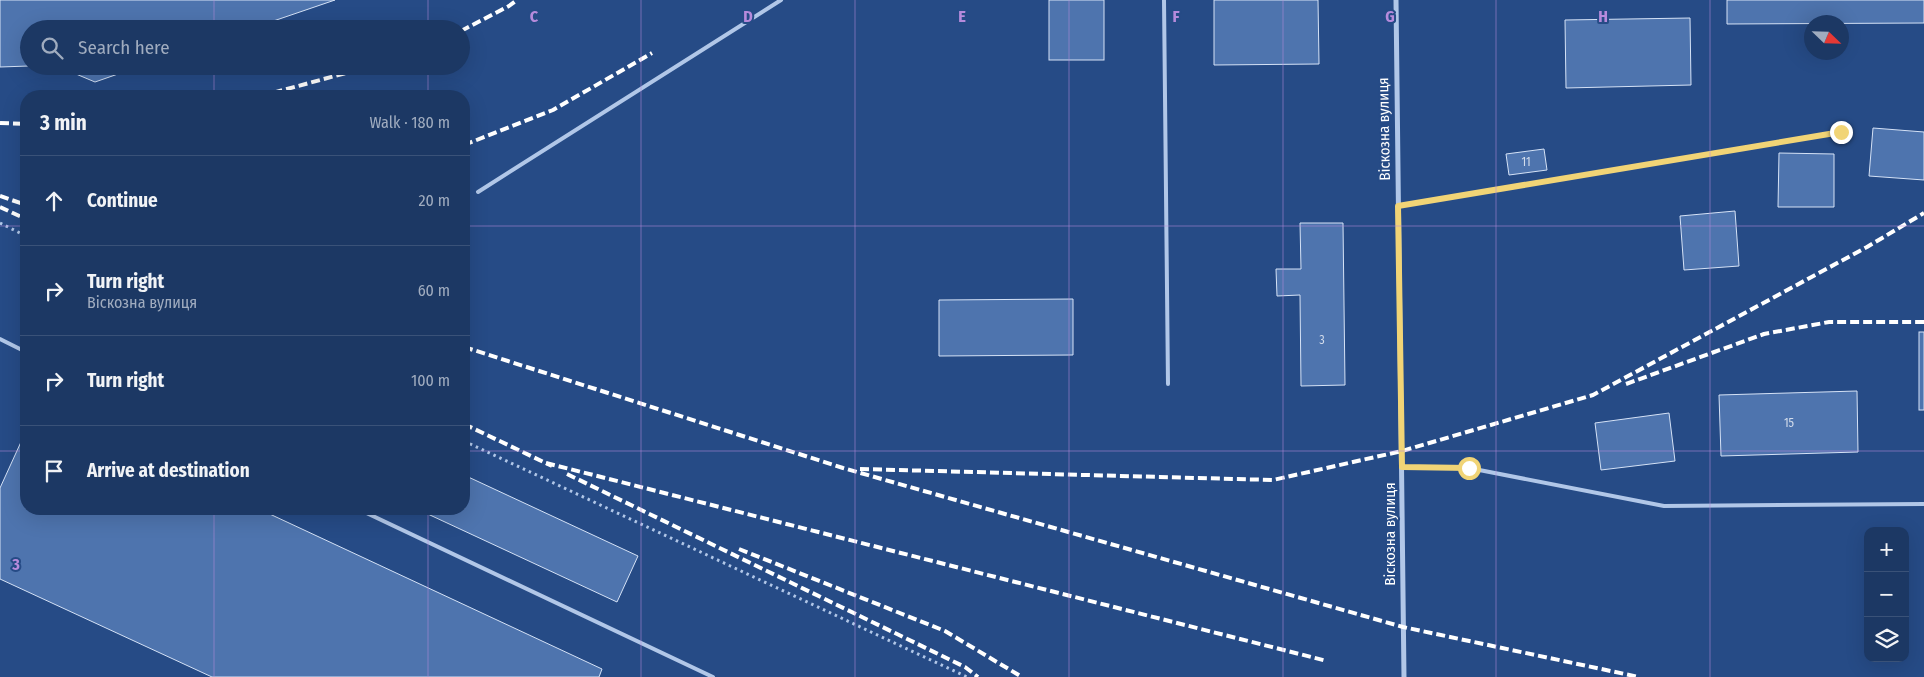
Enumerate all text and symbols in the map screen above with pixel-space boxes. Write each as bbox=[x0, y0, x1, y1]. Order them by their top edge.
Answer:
text: C bbox=[530, 7, 539, 26]
text: D bbox=[743, 7, 753, 26]
text: E bbox=[958, 7, 966, 26]
text: F bbox=[1172, 7, 1180, 26]
text: G bbox=[1385, 7, 1395, 26]
text: H bbox=[1598, 7, 1608, 26]
north arrow bbox=[1804, 15, 1849, 60]
search box bbox=[20, 20, 470, 75]
icon: search bbox=[38, 34, 66, 62]
text: Search here bbox=[78, 36, 170, 59]
street label: Віскозна вулиця bbox=[1374, 77, 1394, 181]
text: 3 min bbox=[40, 110, 87, 136]
text: Walk · 180 m bbox=[370, 113, 450, 132]
route end bbox=[1830, 121, 1853, 144]
house number: 11 bbox=[1521, 155, 1531, 169]
icon: ahead bbox=[40, 187, 68, 215]
text: Continue bbox=[87, 189, 158, 212]
text: 20 m bbox=[419, 191, 450, 210]
text: Turn right bbox=[87, 270, 164, 293]
icon: right bbox=[40, 277, 68, 305]
text: 60 m bbox=[418, 281, 450, 300]
text: Віскозна вулиця bbox=[87, 293, 197, 312]
house number: 3 bbox=[1319, 333, 1325, 347]
icon: right bbox=[40, 367, 68, 395]
text: Turn right bbox=[87, 369, 164, 392]
text: 100 m bbox=[411, 371, 450, 390]
house number: 15 bbox=[1784, 416, 1795, 430]
icon: arrive bbox=[40, 457, 68, 485]
route start bbox=[1458, 457, 1481, 480]
text: Arrive at destination bbox=[87, 459, 250, 482]
street label: Віскозна вулиця bbox=[1381, 482, 1399, 586]
map controls bbox=[1864, 527, 1909, 662]
button: + bbox=[1864, 527, 1909, 572]
text: 3 bbox=[11, 555, 20, 574]
button: − bbox=[1864, 572, 1909, 617]
button: layers bbox=[1864, 617, 1909, 662]

